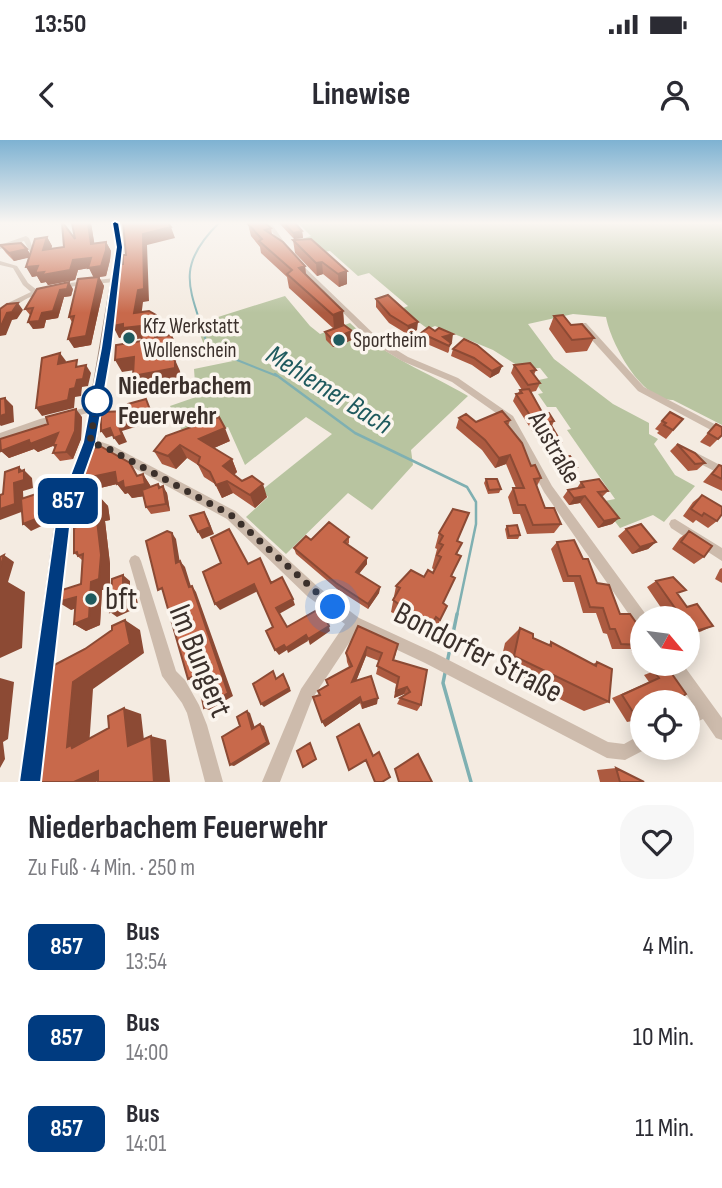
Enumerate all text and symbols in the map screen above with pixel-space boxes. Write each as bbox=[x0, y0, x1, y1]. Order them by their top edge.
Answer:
text: 13:50 bbox=[35, 9, 86, 40]
text: Linewise bbox=[312, 75, 410, 114]
icon: back bbox=[28, 76, 66, 114]
icon: person bbox=[656, 76, 694, 114]
place label: Kfz Werkstatt Wollenschein bbox=[143, 314, 239, 363]
place label: Sportheim bbox=[353, 328, 427, 353]
marker: Kfz Werkstatt Wollenschein bbox=[121, 330, 137, 346]
marker: Sportheim bbox=[331, 332, 347, 348]
water label: Mehlemer Bach bbox=[260, 338, 398, 442]
place label: Niederbachem Feuerwehr bbox=[118, 371, 252, 432]
marker: Niederbachem Feuerwehr bbox=[82, 386, 112, 416]
street label: Austraße bbox=[521, 406, 587, 489]
line badge: 857 bbox=[28, 478, 108, 524]
text: 857 bbox=[52, 486, 84, 515]
place label: bft bbox=[105, 580, 137, 619]
your location bbox=[315, 589, 350, 624]
marker: bft bbox=[83, 591, 99, 607]
street label: Bondorfer Straße bbox=[387, 594, 569, 712]
street label: Im Bungert bbox=[160, 599, 240, 723]
north arrow bbox=[630, 606, 700, 676]
map controls bbox=[630, 606, 700, 760]
button: locate bbox=[630, 690, 700, 760]
button: heart bbox=[620, 805, 694, 879]
text: Niederbachem Feuerwehr bbox=[28, 808, 328, 848]
text: Zu Fuß · 4 Min. · 250 m bbox=[28, 854, 195, 882]
text: Bus bbox=[126, 917, 160, 948]
text: 4 Min. bbox=[643, 931, 694, 962]
text: 857 bbox=[50, 932, 83, 961]
text: 13:54 bbox=[126, 948, 167, 976]
text: Bus bbox=[126, 1008, 160, 1039]
text: 10 Min. bbox=[633, 1022, 694, 1053]
text: 857 bbox=[50, 1023, 83, 1052]
text: 14:00 bbox=[126, 1039, 169, 1067]
text: Bus bbox=[126, 1099, 160, 1130]
text: 11 Min. bbox=[635, 1113, 694, 1144]
text: 857 bbox=[50, 1114, 83, 1143]
text: 14:01 bbox=[126, 1130, 166, 1158]

